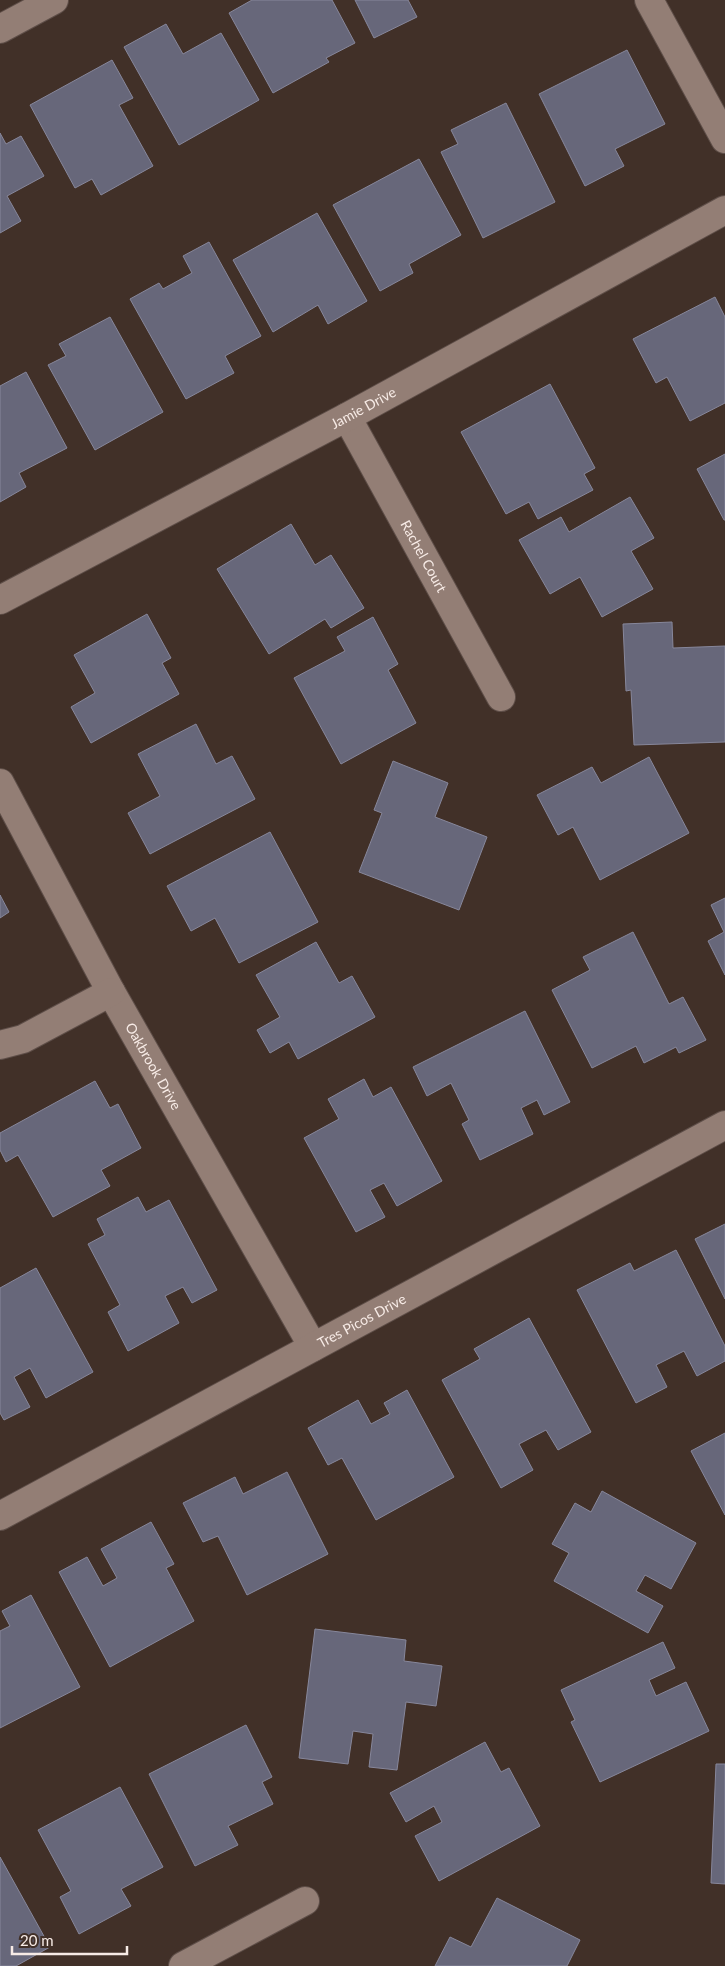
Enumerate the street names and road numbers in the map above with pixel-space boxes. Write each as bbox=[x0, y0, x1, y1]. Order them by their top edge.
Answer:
street label: Jamie Drive bbox=[328, 383, 399, 432]
street label: Rachel Court bbox=[397, 517, 451, 595]
street label: Oakbrook Drive bbox=[122, 1019, 185, 1113]
street label: Tres Picos Drive bbox=[314, 1290, 409, 1351]

